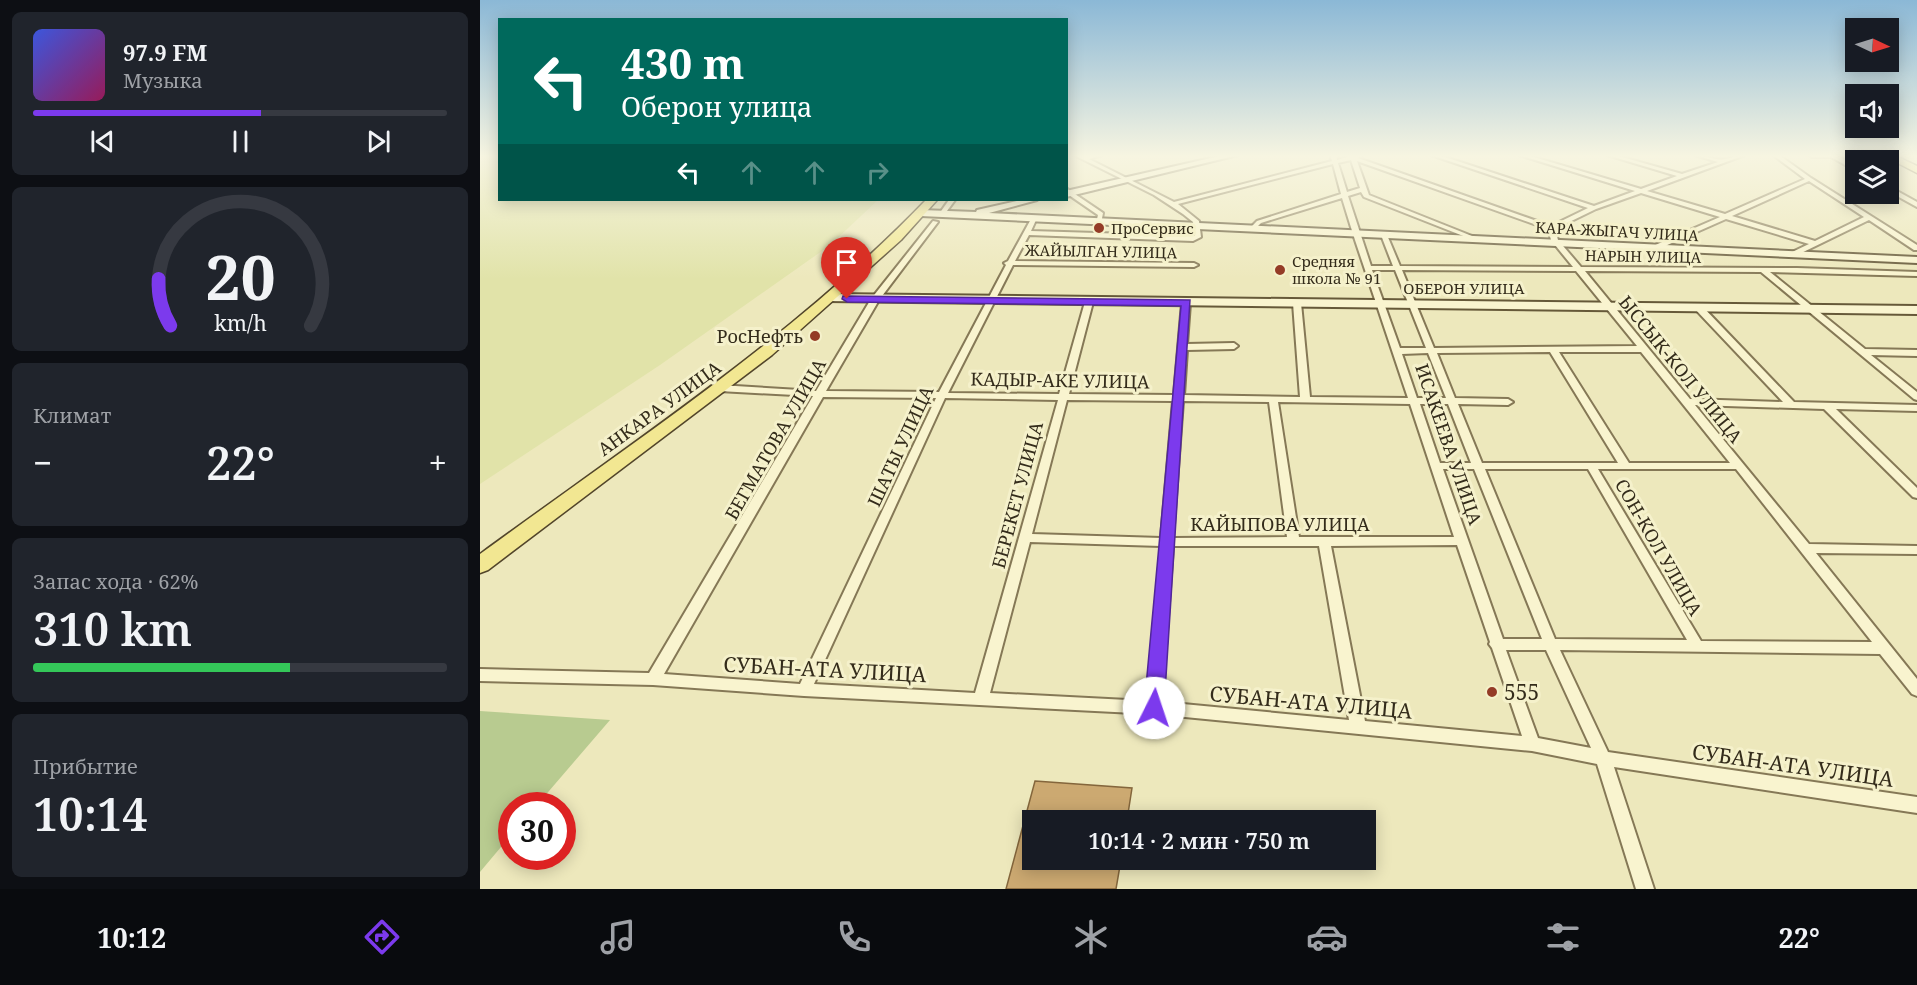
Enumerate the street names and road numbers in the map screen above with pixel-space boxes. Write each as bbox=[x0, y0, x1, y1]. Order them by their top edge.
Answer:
street label: КАРА-ЖЫГАЧ УЛИЦА bbox=[1535, 217, 1700, 245]
street label: ЖАЙЫЛГАН УЛИЦА bbox=[1024, 240, 1178, 262]
street label: НАРЫН УЛИЦА bbox=[1585, 245, 1702, 267]
street label: ОБЕРОН УЛИЦА bbox=[1403, 278, 1525, 298]
street label: ЫССЫК-КОЛ УЛИЦА bbox=[1614, 290, 1748, 448]
street label: БЕГМАТОВА УЛИЦА bbox=[719, 354, 831, 524]
street label: АНКАРА УЛИЦА bbox=[592, 355, 726, 461]
street label: ИСАКЕЕВА УЛИЦА bbox=[1410, 360, 1488, 528]
street label: КАДЫР-АКЕ УЛИЦА bbox=[970, 366, 1150, 394]
street label: ШАТЫ УЛИЦА bbox=[862, 381, 939, 510]
street label: БЕРЕКЕТ УЛИЦА bbox=[986, 419, 1048, 571]
street label: СОН-КОЛ УЛИЦА bbox=[1610, 474, 1708, 620]
street label: КАЙЫПОВА УЛИЦА bbox=[1190, 512, 1370, 536]
street label: СУБАН-АТА УЛИЦА bbox=[723, 650, 927, 688]
street label: СУБАН-АТА УЛИЦА bbox=[1209, 679, 1414, 725]
street label: СУБАН-АТА УЛИЦА bbox=[1690, 737, 1896, 793]

